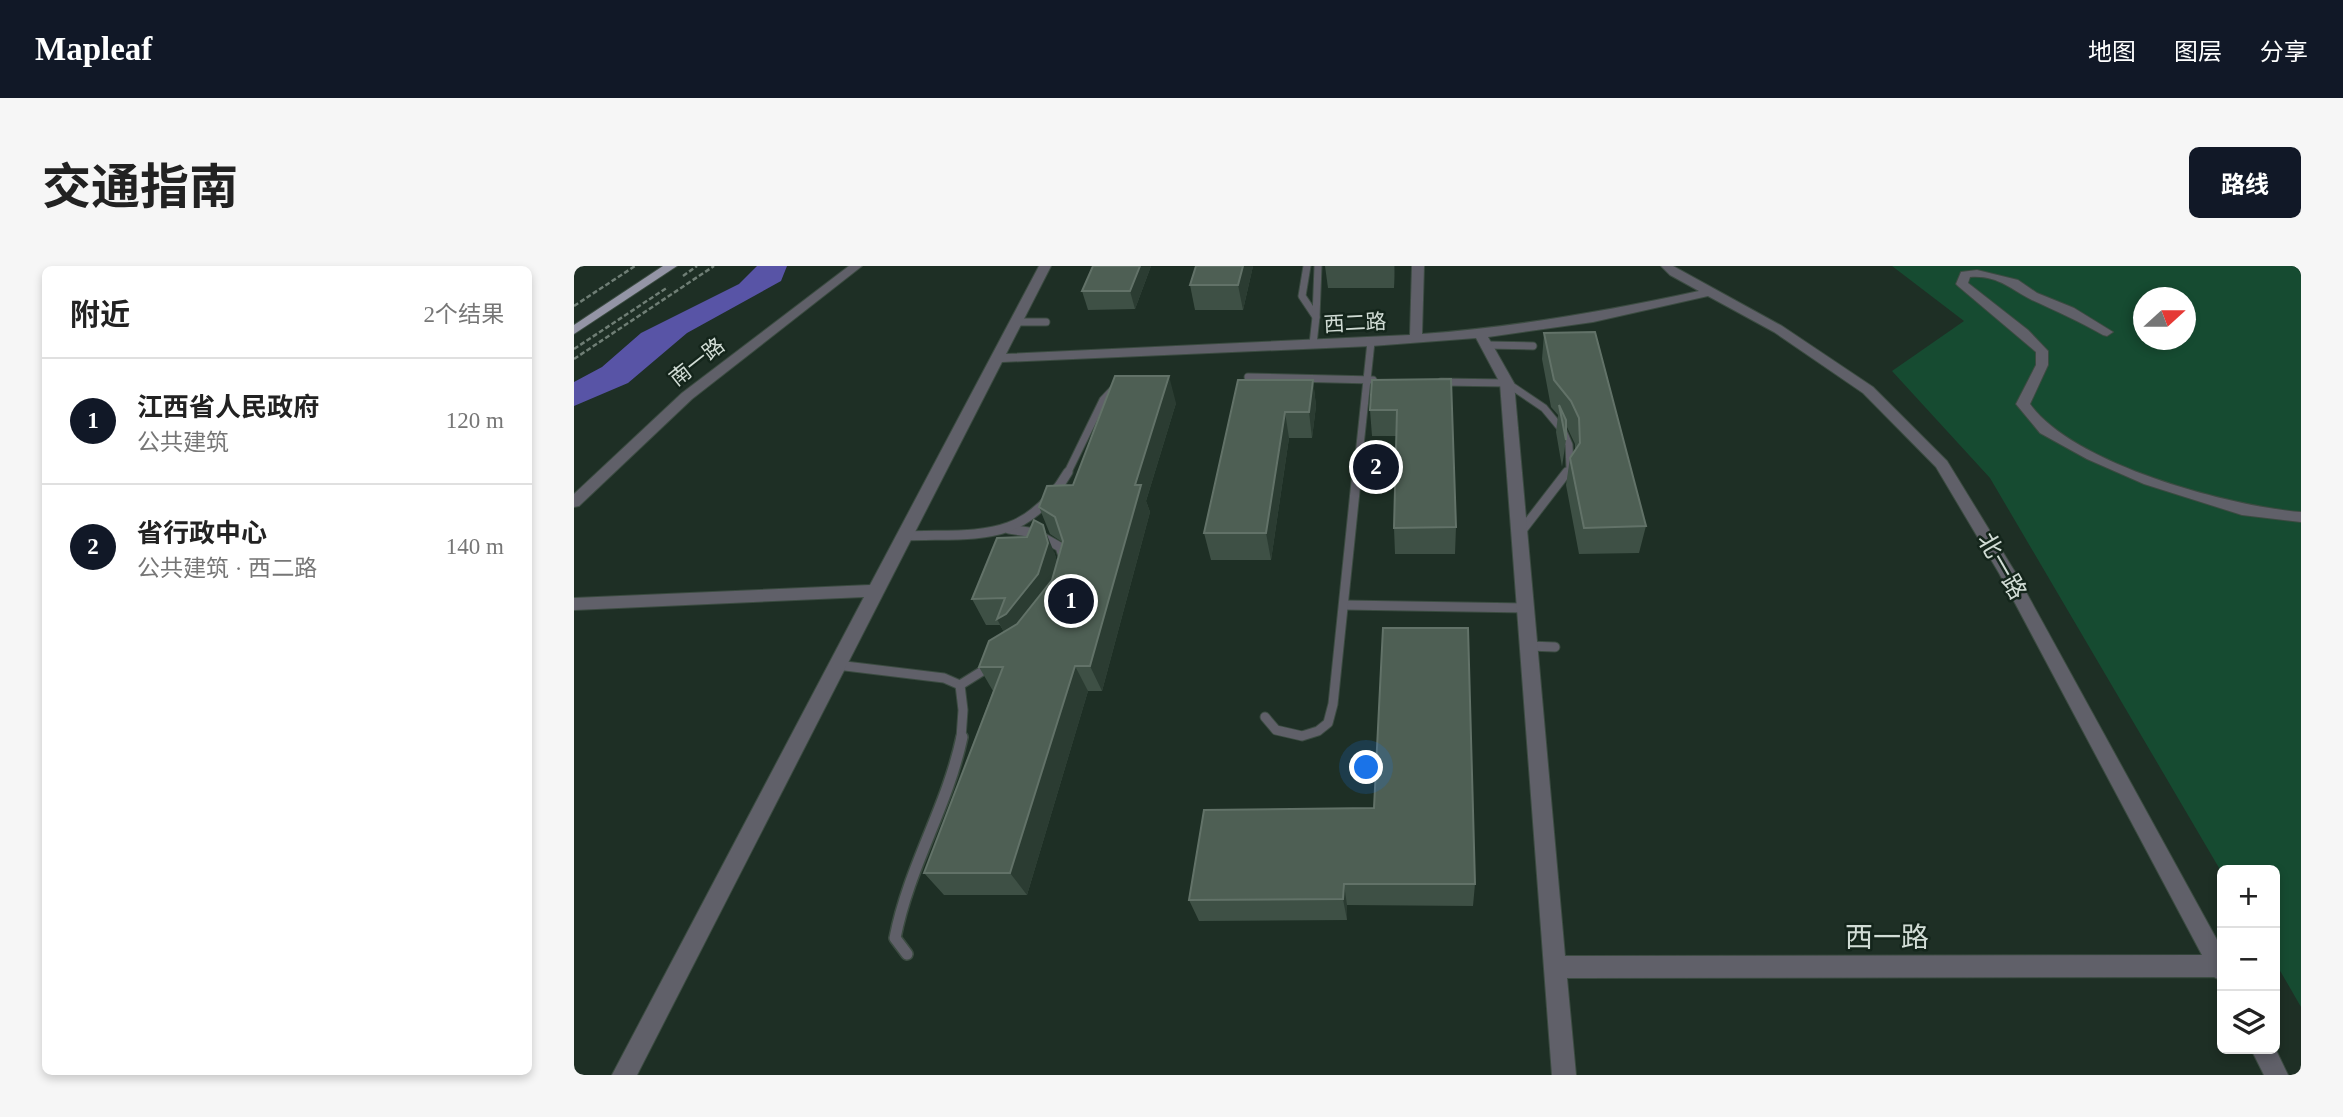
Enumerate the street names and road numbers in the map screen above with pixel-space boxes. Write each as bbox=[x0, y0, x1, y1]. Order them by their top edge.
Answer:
street label: 西二路 bbox=[1323, 309, 1387, 337]
street label: 南一路 bbox=[665, 333, 729, 391]
street label: 北一路 bbox=[1973, 528, 2031, 604]
street label: 西一路 bbox=[1845, 922, 1929, 953]

